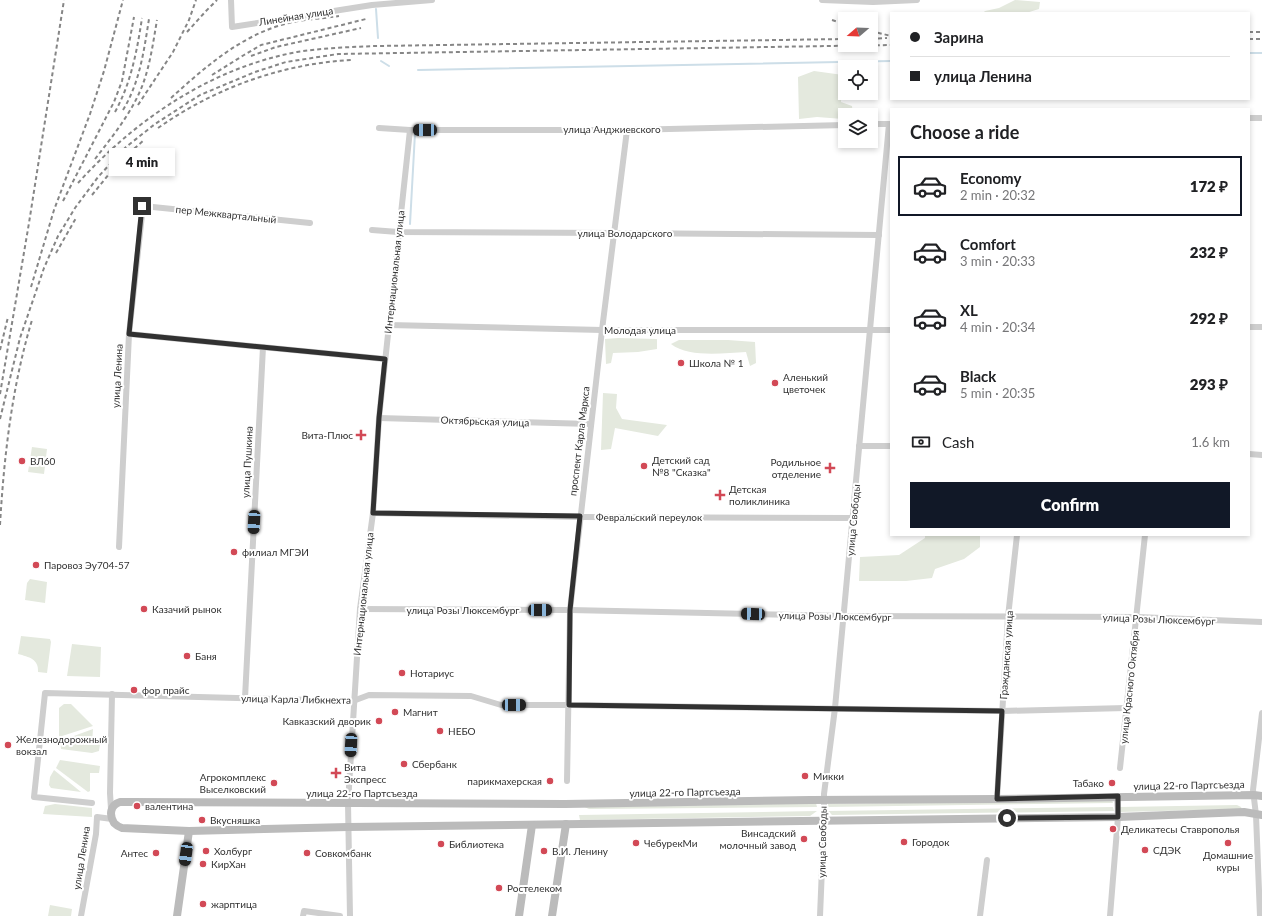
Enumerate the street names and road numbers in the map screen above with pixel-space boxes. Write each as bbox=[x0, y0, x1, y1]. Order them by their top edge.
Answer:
street label: Линейная улица bbox=[257, 4, 334, 28]
street label: улица Анджиевского bbox=[563, 123, 661, 135]
street label: пер Межквартальный bbox=[175, 203, 277, 225]
street label: Интернациональная улица bbox=[382, 210, 406, 334]
street label: улица Володарского bbox=[578, 227, 673, 239]
street label: Молодая улица bbox=[604, 324, 676, 336]
street label: улица Ленина bbox=[109, 344, 125, 408]
street label: проспект Карла Маркса bbox=[566, 386, 592, 496]
street label: Октябрьская улица bbox=[440, 413, 530, 429]
street label: улица Пушкина bbox=[239, 426, 255, 498]
street label: улица Свободы bbox=[844, 484, 862, 556]
street label: Февральский переулок bbox=[596, 511, 703, 523]
street label: Интернациональная улица bbox=[351, 532, 375, 656]
street label: улица Розы Люксембург bbox=[407, 604, 520, 616]
street label: улица Розы Люксембург bbox=[778, 609, 892, 623]
street label: Гражданская улица bbox=[997, 610, 1015, 700]
street label: улица Розы Люксембург bbox=[1102, 611, 1216, 627]
street label: улица Красного Октября bbox=[1117, 629, 1141, 745]
street label: улица Карла Либкнехта bbox=[241, 692, 351, 706]
street label: улица 22-го Партсъезда bbox=[1133, 778, 1245, 792]
street label: улица 22-го Партсъезда bbox=[629, 785, 741, 799]
street label: улица 22-го Партсъезда bbox=[306, 787, 418, 799]
street label: улица Свободы bbox=[815, 806, 829, 878]
street label: улица Ленина bbox=[70, 825, 92, 891]

